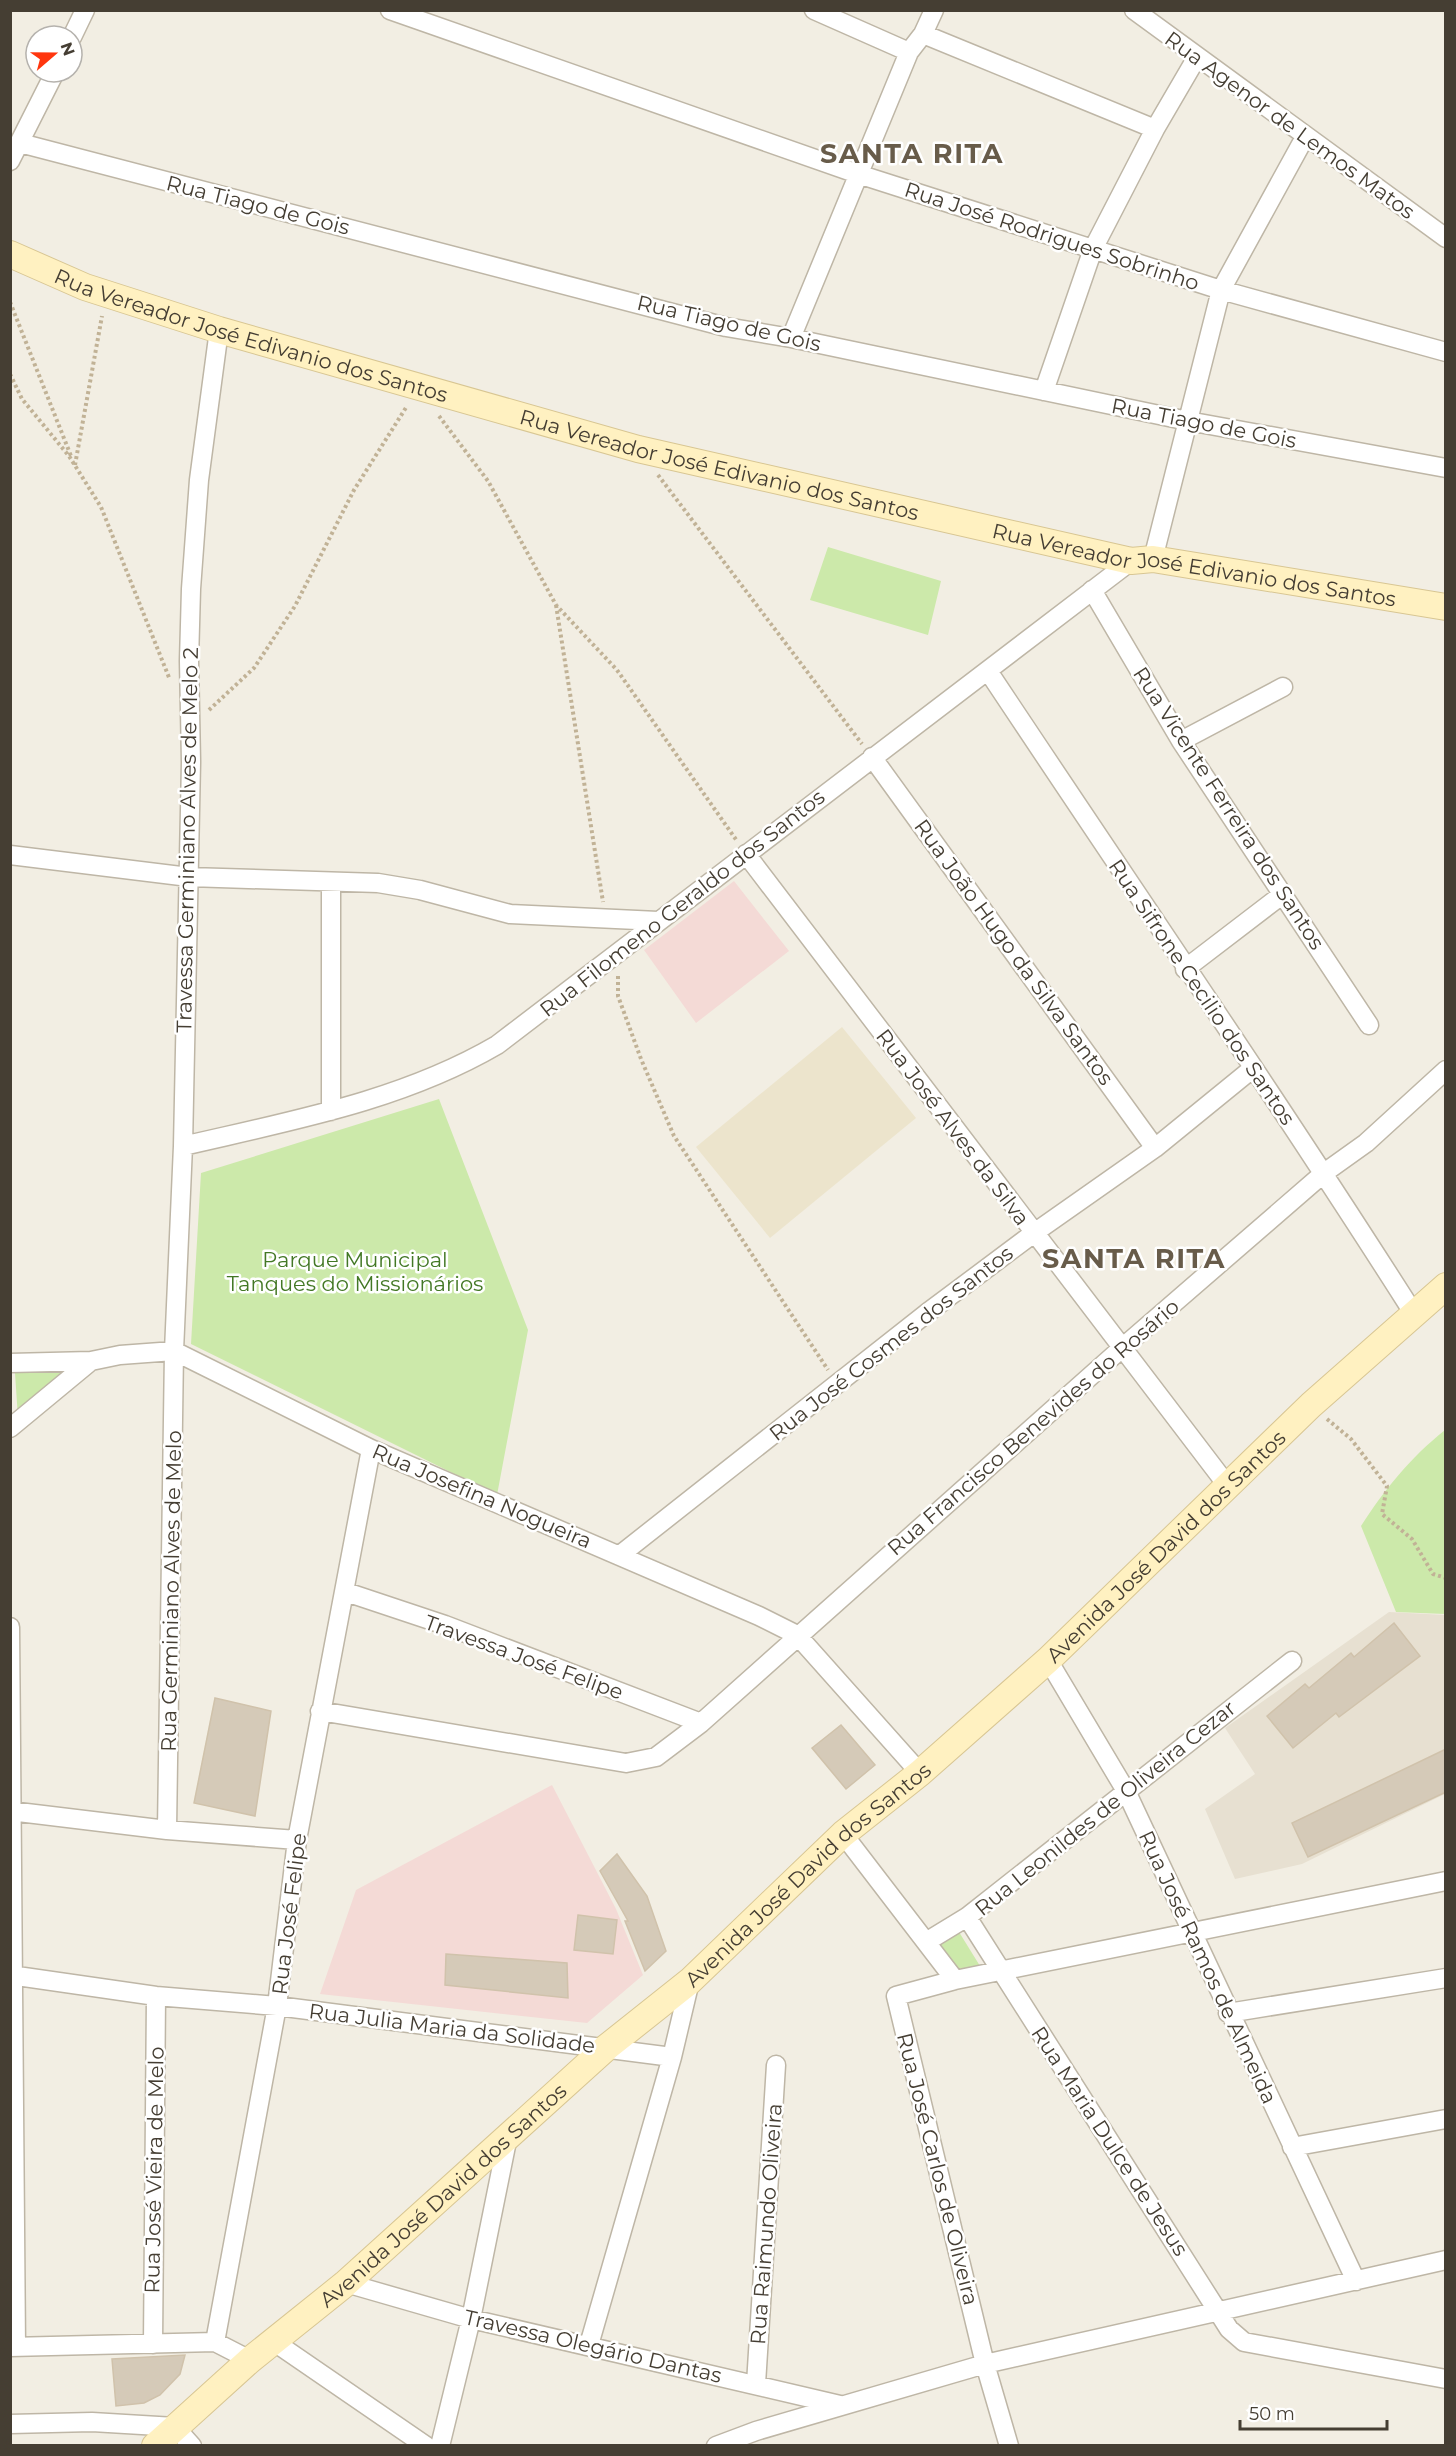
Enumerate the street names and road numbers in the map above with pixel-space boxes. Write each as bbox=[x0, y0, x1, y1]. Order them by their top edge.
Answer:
street label: Rua Agenor de Lemos Matos bbox=[1160, 26, 1420, 224]
street label: Rua Tiago de Gois bbox=[164, 170, 352, 240]
street label: Rua José Rodrigues Sobrinho bbox=[901, 176, 1203, 296]
street label: Rua Vereador José Edivanio dos Santos bbox=[51, 263, 451, 407]
street label: Rua Tiago de Gois bbox=[635, 290, 823, 356]
street label: Rua Tiago de Gois bbox=[1109, 393, 1299, 453]
street label: Rua Vereador José Edivanio dos Santos bbox=[517, 404, 921, 525]
street label: Rua Vereador José Edivanio dos Santos bbox=[990, 517, 1398, 611]
street label: Travessa Germiniano Alves de Melo 2 bbox=[171, 647, 203, 1033]
street label: Rua Vicente Ferreira dos Santos bbox=[1128, 662, 1330, 954]
street label: Rua Filomeno Geraldo dos Santos bbox=[535, 784, 829, 1022]
street label: Rua João Hugo da Silva Santos bbox=[909, 814, 1119, 1090]
street label: Rua Sifrone Cecilio dos Santos bbox=[1104, 854, 1300, 1130]
street label: Rua José Alves da Silva bbox=[871, 1024, 1035, 1230]
street label: Rua José Cosmes dos Santos bbox=[764, 1240, 1018, 1446]
street label: Rua Francisco Benevides do Rosário bbox=[882, 1294, 1184, 1560]
street label: Avenida José David dos Santos bbox=[1041, 1425, 1290, 1667]
street label: Rua Germiniano Alves de Melo bbox=[156, 1430, 186, 1752]
street label: Rua Josefina Nogueira bbox=[369, 1438, 595, 1554]
street label: Travessa José Felipe bbox=[421, 1609, 627, 1705]
street label: Rua Leonildes de Oliveira Cezar bbox=[970, 1695, 1240, 1921]
street label: Avenida José David dos Santos bbox=[679, 1757, 936, 1992]
street label: Rua José Ramos de Almeida bbox=[1134, 1827, 1282, 2107]
street label: Rua José Felipe bbox=[267, 1832, 311, 1996]
street label: Rua Julia Maria da Solidade bbox=[307, 1998, 597, 2058]
street label: Rua Maria Dulce de Jesus bbox=[1026, 2022, 1194, 2260]
street label: Rua José Carlos de Oliveira bbox=[892, 2030, 984, 2308]
street label: Rua José Vieira de Melo bbox=[139, 2046, 169, 2294]
street label: Avenida José David dos Santos bbox=[314, 2078, 571, 2312]
street label: Rua Raimundo Oliveira bbox=[745, 2102, 787, 2346]
street label: Travessa Olegário Dantas bbox=[462, 2304, 724, 2388]

